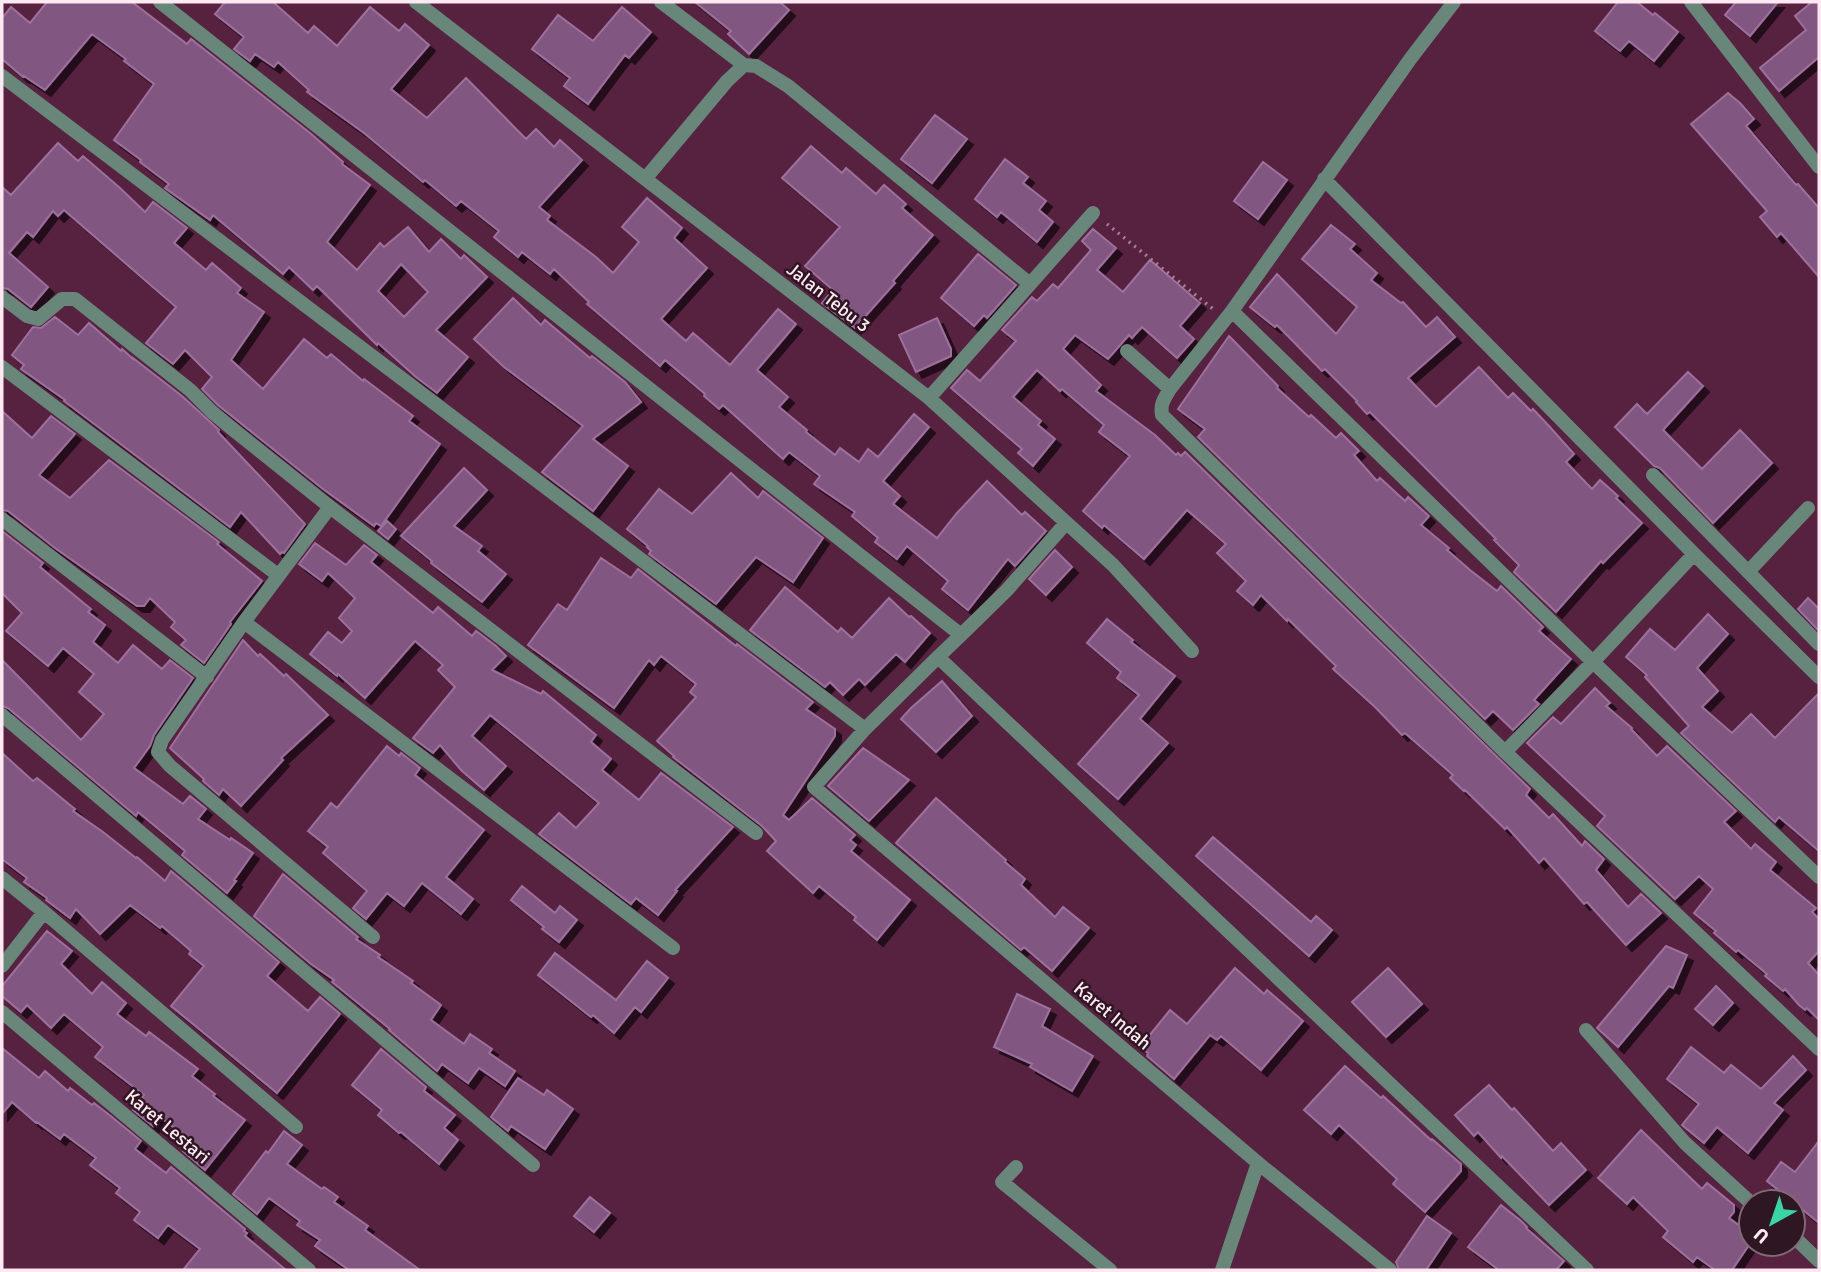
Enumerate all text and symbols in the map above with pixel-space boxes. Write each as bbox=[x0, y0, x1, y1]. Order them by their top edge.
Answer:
street label: Jalan Tebu 3 bbox=[782, 258, 875, 338]
street label: Karet Indah bbox=[1069, 976, 1156, 1055]
street label: Karet Lestari bbox=[120, 1084, 215, 1169]
north arrow bbox=[1737, 1188, 1807, 1258]
text: U bbox=[1749, 1222, 1774, 1249]

